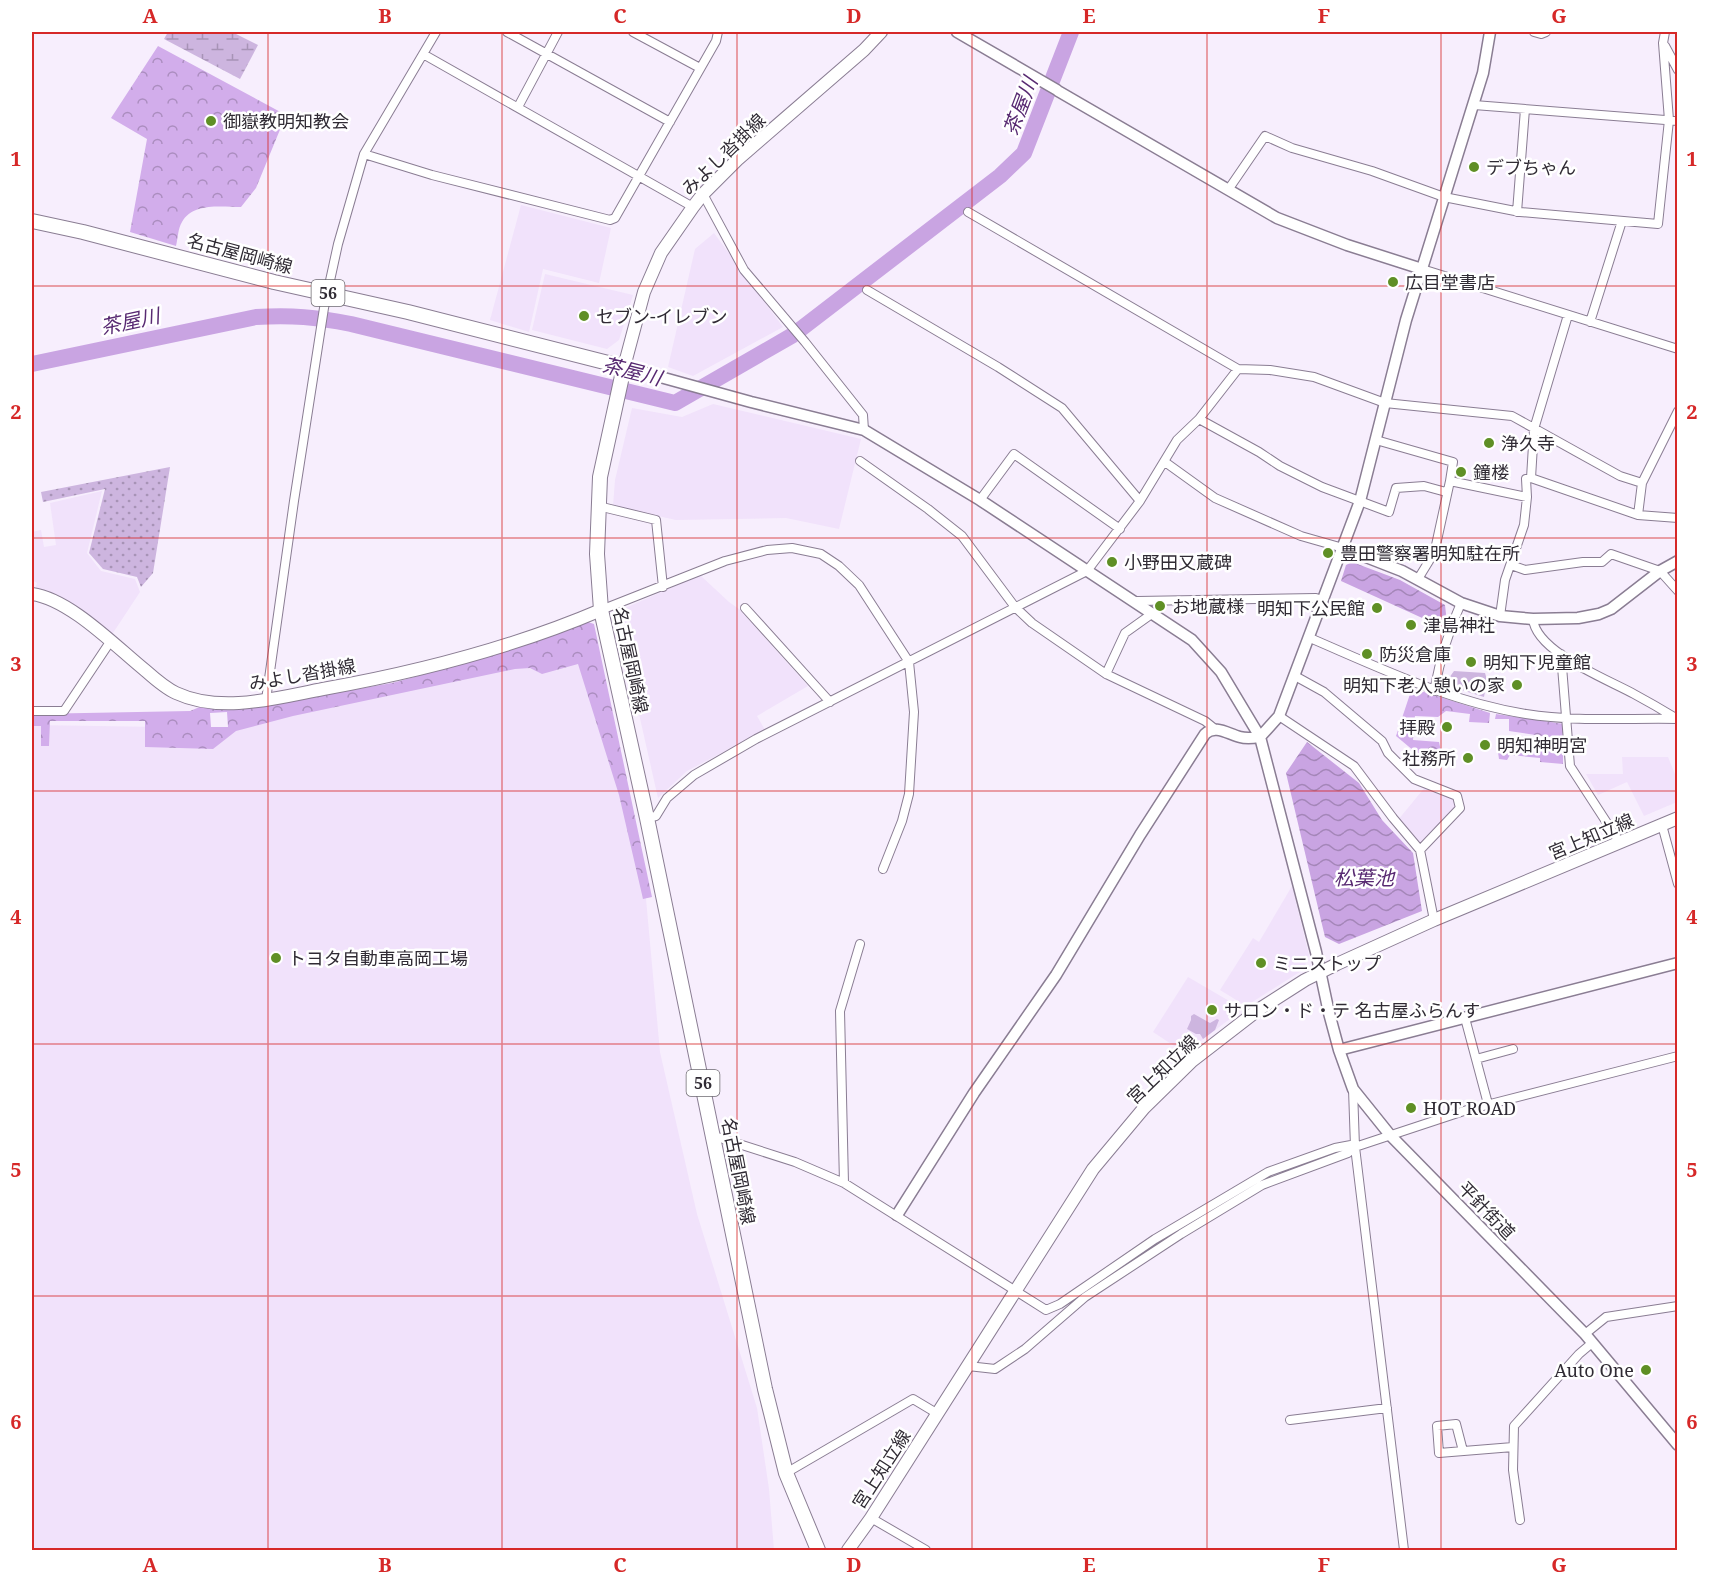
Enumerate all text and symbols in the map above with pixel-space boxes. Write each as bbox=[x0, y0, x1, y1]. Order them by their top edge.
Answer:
text: A bbox=[142, 2, 158, 29]
text: B bbox=[378, 2, 392, 29]
text: C bbox=[613, 2, 627, 29]
text: D bbox=[846, 2, 862, 29]
text: E bbox=[1082, 2, 1096, 29]
text: F bbox=[1318, 2, 1330, 29]
text: G bbox=[1551, 2, 1567, 29]
water label: 茶屋川 bbox=[997, 71, 1044, 139]
street label: みよし沓掛線 bbox=[676, 108, 770, 200]
place label: 御嶽教明知教会 bbox=[223, 109, 349, 133]
marker: 御嶽教明知教会 bbox=[204, 114, 218, 128]
text: 1 bbox=[10, 145, 22, 172]
text: 1 bbox=[1686, 145, 1698, 172]
place label: デブちゃん bbox=[1486, 155, 1576, 179]
marker: デブちゃん bbox=[1467, 160, 1481, 174]
street label: 名古屋岡崎線 bbox=[185, 227, 295, 279]
place label: 広目堂書店 bbox=[1405, 270, 1495, 294]
marker: 広目堂書店 bbox=[1386, 275, 1400, 289]
road number: 56 bbox=[312, 280, 344, 306]
water label: 茶屋川 bbox=[98, 301, 164, 340]
place label: セブン-イレブン bbox=[596, 304, 728, 328]
marker: セブン-イレブン bbox=[577, 309, 591, 323]
water label: 茶屋川 bbox=[600, 351, 666, 392]
text: 2 bbox=[10, 398, 22, 425]
text: 2 bbox=[1686, 398, 1698, 425]
place label: 浄久寺 bbox=[1501, 431, 1555, 455]
marker: 浄久寺 bbox=[1482, 436, 1496, 450]
place label: 鐘楼 bbox=[1473, 460, 1509, 484]
marker: 鐘楼 bbox=[1454, 465, 1468, 479]
place label: 豊田警察署明知駐在所 bbox=[1340, 541, 1520, 565]
marker: 豊田警察署明知駐在所 bbox=[1321, 546, 1335, 560]
place label: 小野田又蔵碑 bbox=[1124, 550, 1232, 574]
marker: 小野田又蔵碑 bbox=[1105, 555, 1119, 569]
place label: お地蔵様 bbox=[1172, 594, 1244, 618]
place label: 明知下公民館 bbox=[1257, 596, 1365, 620]
marker: お地蔵様 bbox=[1153, 599, 1167, 613]
marker: 明知下公民館 bbox=[1370, 601, 1384, 615]
street label: 名古屋岡崎線 bbox=[608, 605, 654, 715]
place label: 津島神社 bbox=[1423, 613, 1495, 637]
marker: 津島神社 bbox=[1404, 618, 1418, 632]
place label: 防災倉庫 bbox=[1379, 642, 1451, 666]
marker: 防災倉庫 bbox=[1360, 647, 1374, 661]
text: 3 bbox=[10, 650, 22, 677]
place label: 明知下児童館 bbox=[1483, 650, 1591, 674]
text: 3 bbox=[1686, 650, 1698, 677]
street label: みよし沓掛線 bbox=[247, 653, 357, 695]
marker: 明知下児童館 bbox=[1464, 655, 1478, 669]
place label: 明知下老人憩いの家 bbox=[1343, 673, 1505, 697]
marker: 明知下老人憩いの家 bbox=[1510, 678, 1524, 692]
place label: 拝殿 bbox=[1399, 715, 1435, 739]
marker: 拝殿 bbox=[1440, 720, 1454, 734]
place label: 明知神明宮 bbox=[1497, 733, 1587, 757]
marker: 明知神明宮 bbox=[1478, 738, 1492, 752]
place label: 社務所 bbox=[1402, 746, 1456, 770]
marker: 社務所 bbox=[1461, 751, 1475, 765]
street label: 宮上知立線 bbox=[1545, 807, 1637, 865]
water label: 松葉池 bbox=[1334, 864, 1396, 891]
text: 4 bbox=[10, 903, 22, 930]
text: 4 bbox=[1686, 903, 1698, 930]
place label: トヨタ自動車高岡工場 bbox=[288, 946, 468, 970]
marker: トヨタ自動車高岡工場 bbox=[269, 951, 283, 965]
place label: ミニストップ bbox=[1273, 951, 1381, 975]
marker: ミニストップ bbox=[1254, 956, 1268, 970]
place label: サロン・ド・テ 名古屋ふらんす bbox=[1224, 998, 1480, 1022]
marker: サロン・ド・テ 名古屋ふらんす bbox=[1205, 1003, 1219, 1017]
street label: 宮上知立線 bbox=[1121, 1029, 1203, 1109]
road number: 56 bbox=[686, 1070, 720, 1096]
place label: HOT ROAD bbox=[1423, 1096, 1516, 1120]
marker: HOT ROAD bbox=[1404, 1101, 1418, 1115]
street label: 名古屋岡崎線 bbox=[717, 1116, 761, 1226]
text: 5 bbox=[10, 1156, 22, 1183]
text: 5 bbox=[1686, 1156, 1698, 1183]
street label: 平針街道 bbox=[1453, 1176, 1521, 1244]
place label: Auto One bbox=[1554, 1358, 1634, 1382]
marker: Auto One bbox=[1639, 1363, 1653, 1377]
text: 6 bbox=[10, 1408, 22, 1435]
text: 6 bbox=[1686, 1408, 1698, 1435]
street label: 宮上知立線 bbox=[846, 1425, 916, 1513]
text: A bbox=[142, 1551, 158, 1578]
text: B bbox=[378, 1551, 392, 1578]
text: C bbox=[613, 1551, 627, 1578]
text: D bbox=[846, 1551, 862, 1578]
text: E bbox=[1082, 1551, 1096, 1578]
text: F bbox=[1318, 1551, 1330, 1578]
text: G bbox=[1551, 1551, 1567, 1578]

